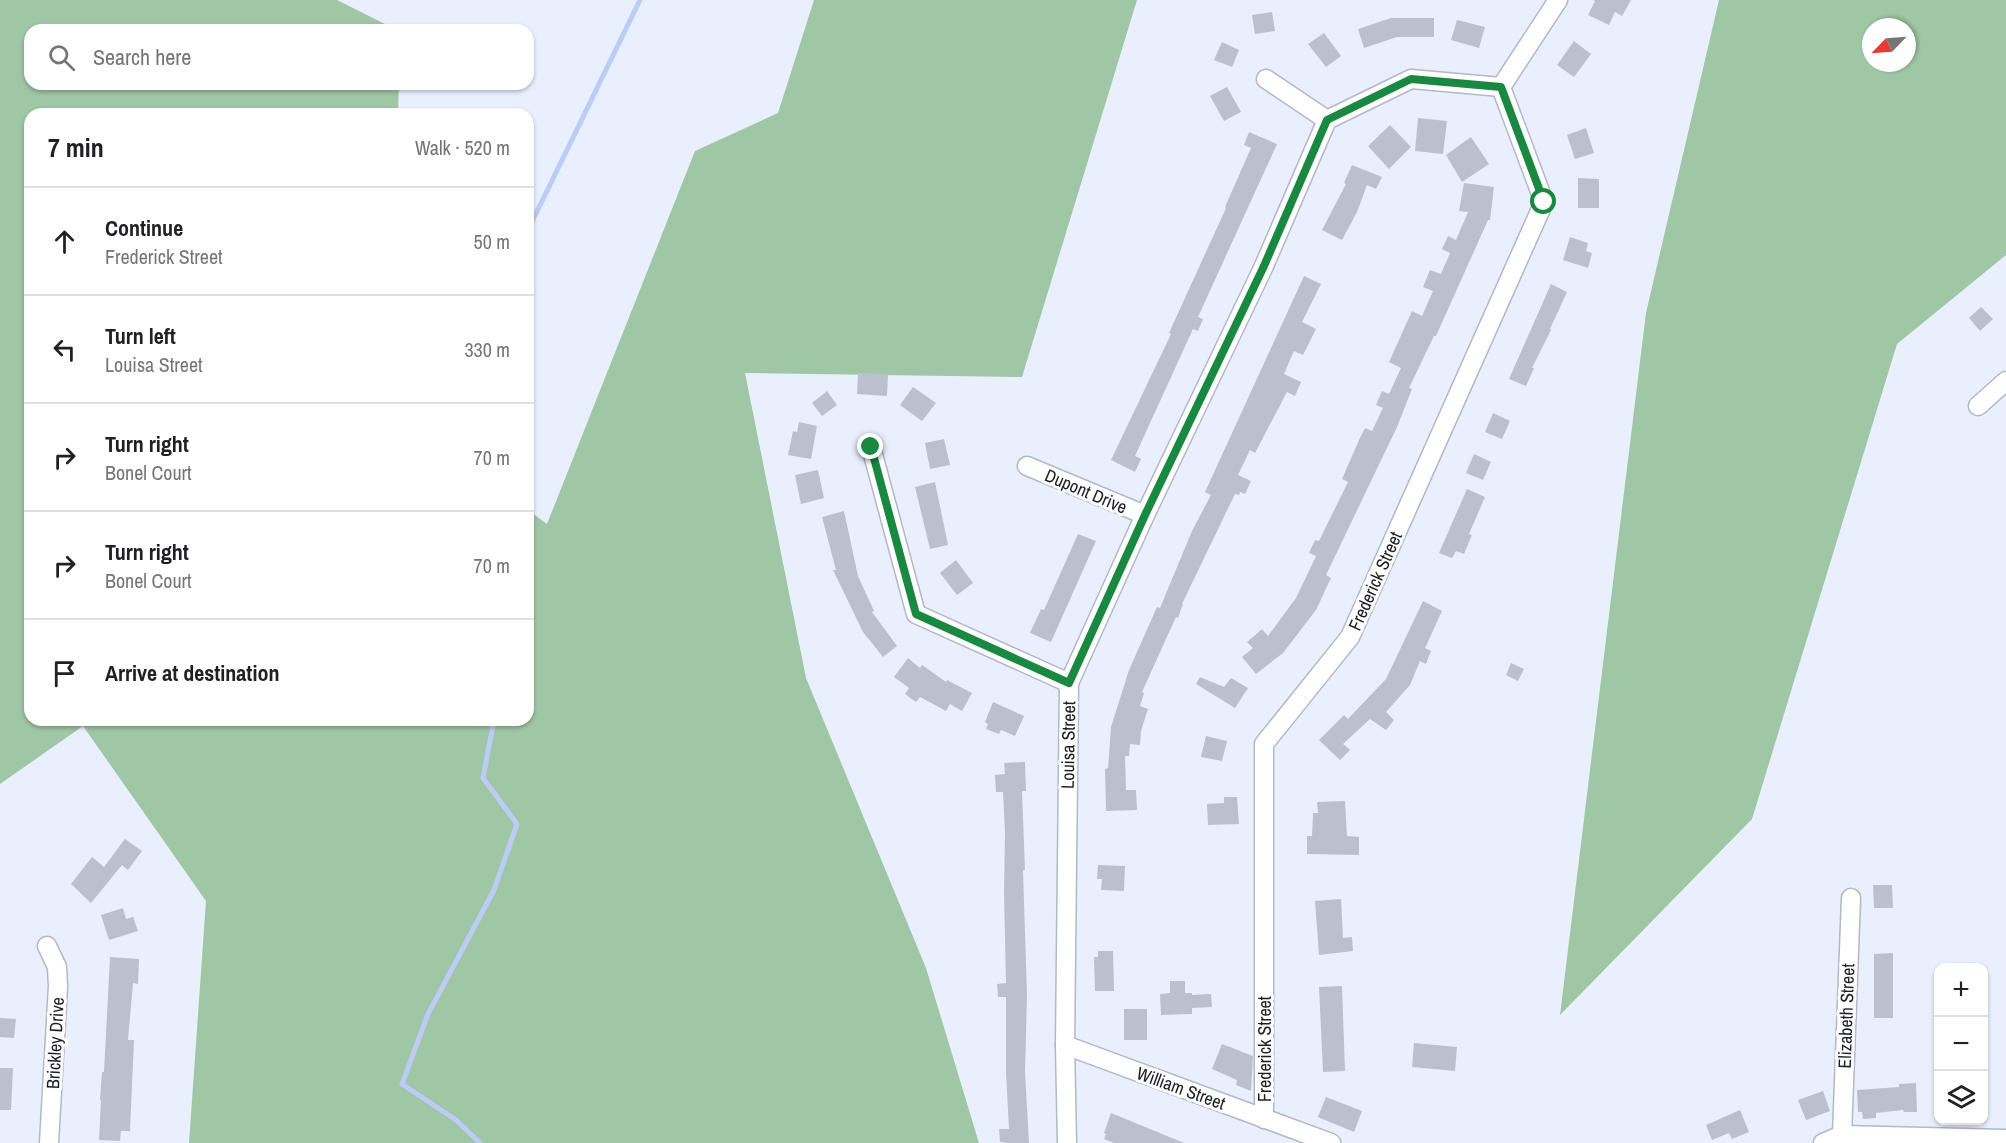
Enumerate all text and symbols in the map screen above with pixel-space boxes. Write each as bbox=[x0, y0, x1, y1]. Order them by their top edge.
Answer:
north arrow bbox=[1862, 18, 1916, 72]
search box bbox=[24, 24, 534, 90]
icon: search bbox=[45, 41, 78, 74]
text: Search here bbox=[93, 42, 191, 72]
text: 7 min bbox=[48, 130, 104, 165]
text: Walk · 520 m bbox=[415, 134, 510, 161]
route start bbox=[1530, 188, 1556, 214]
text: Continue bbox=[105, 213, 183, 243]
icon: ahead bbox=[48, 225, 81, 258]
text: 50 m bbox=[474, 228, 510, 255]
text: Frederick Street bbox=[105, 243, 223, 270]
text: Turn left bbox=[105, 321, 176, 351]
icon: left bbox=[48, 333, 81, 366]
text: 330 m bbox=[464, 336, 510, 363]
text: Louisa Street bbox=[105, 351, 203, 378]
text: Turn right bbox=[105, 429, 189, 459]
route end bbox=[857, 433, 883, 459]
icon: right bbox=[48, 441, 81, 474]
text: 70 m bbox=[474, 444, 510, 471]
text: Bonel Court bbox=[105, 459, 192, 486]
street label: Dupont Drive bbox=[1041, 463, 1131, 519]
street label: Frederick Street bbox=[1342, 528, 1408, 634]
text: Turn right bbox=[105, 537, 189, 567]
icon: right bbox=[48, 549, 81, 582]
text: 70 m bbox=[474, 552, 510, 579]
text: Bonel Court bbox=[105, 567, 192, 594]
icon: arrive bbox=[48, 657, 81, 690]
text: Arrive at destination bbox=[105, 658, 279, 688]
street label: Louisa Street bbox=[1055, 701, 1081, 789]
street label: Elizabeth Street bbox=[1832, 963, 1860, 1069]
map controls bbox=[1934, 963, 1988, 1125]
button: + bbox=[1934, 963, 1988, 1017]
street label: Brickley Drive bbox=[40, 996, 70, 1090]
street label: Frederick Street bbox=[1252, 996, 1277, 1102]
button: − bbox=[1934, 1017, 1988, 1071]
street label: William Street bbox=[1133, 1060, 1229, 1116]
button: layers bbox=[1934, 1071, 1988, 1125]

